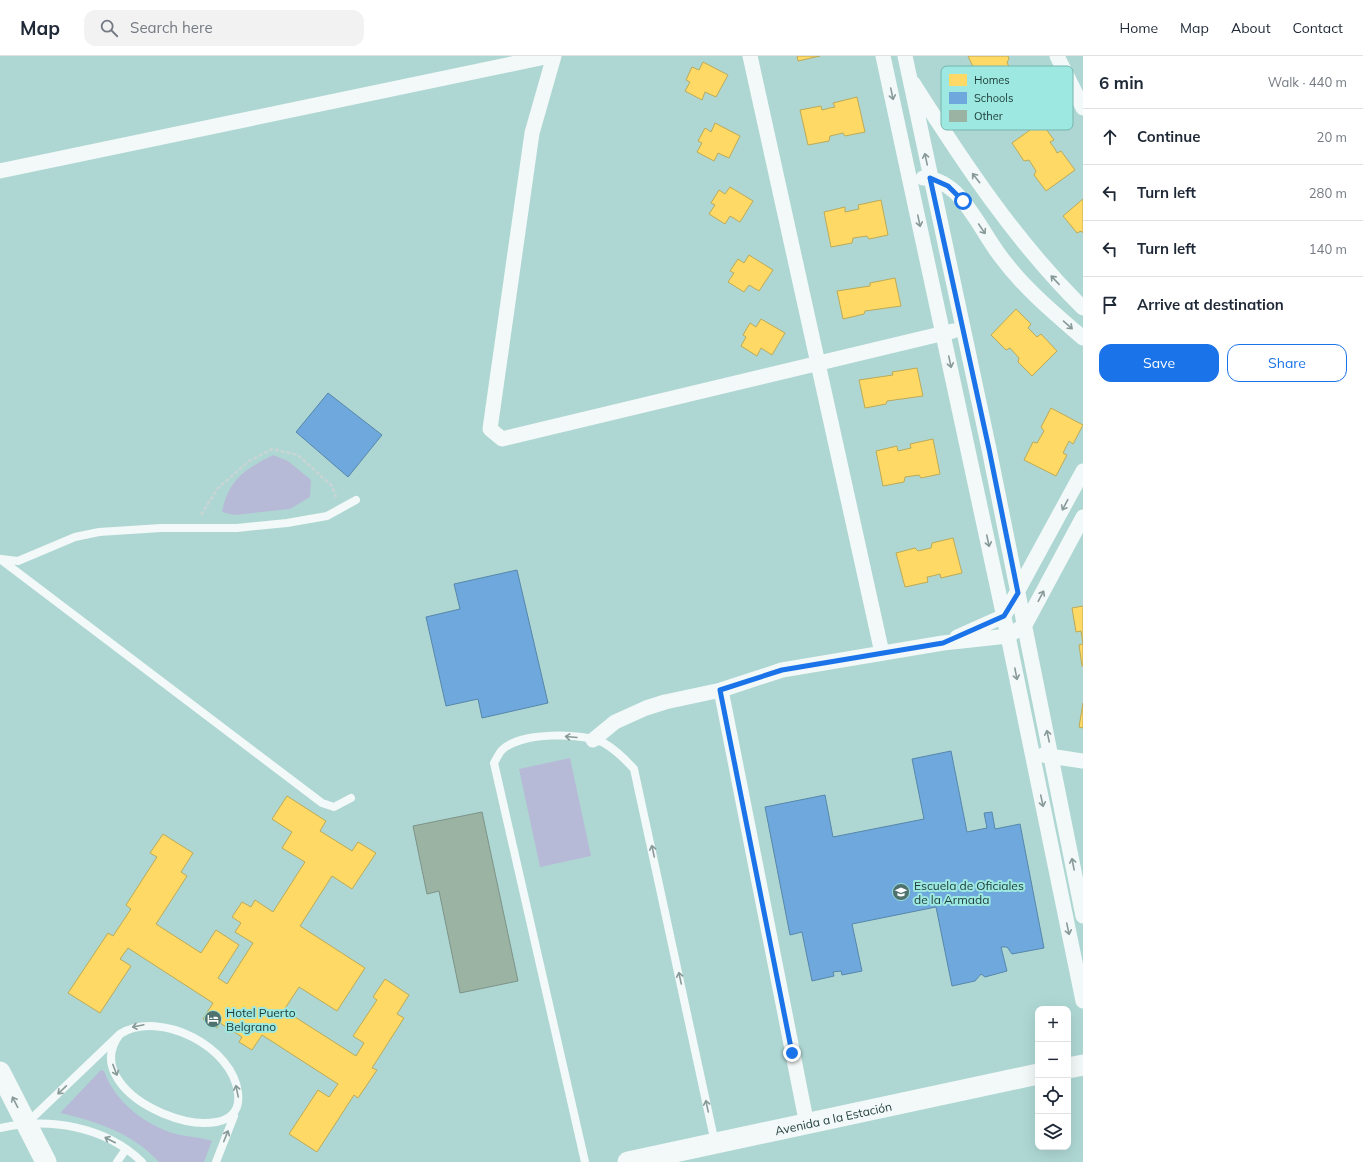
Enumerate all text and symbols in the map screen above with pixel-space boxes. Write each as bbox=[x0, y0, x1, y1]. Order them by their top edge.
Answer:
search box bbox=[84, 10, 364, 46]
text: Map bbox=[20, 16, 60, 40]
icon: search bbox=[98, 17, 120, 39]
text: Search here bbox=[130, 18, 213, 37]
text: Home bbox=[1119, 19, 1158, 37]
text: Map bbox=[1180, 19, 1209, 37]
text: About bbox=[1231, 19, 1271, 37]
text: Contact bbox=[1293, 19, 1343, 37]
legend bbox=[941, 66, 1073, 130]
text: 6 min bbox=[1099, 72, 1144, 93]
text: Homes bbox=[974, 73, 1010, 87]
text: Walk · 440 m bbox=[1268, 74, 1347, 90]
one-way arrow bbox=[888, 87, 896, 100]
text: Schools bbox=[974, 91, 1013, 105]
text: Other bbox=[974, 109, 1003, 123]
icon: ahead bbox=[1099, 126, 1121, 148]
text: Continue bbox=[1137, 127, 1200, 146]
text: 20 m bbox=[1317, 129, 1347, 145]
one-way arrow bbox=[921, 153, 929, 166]
one-way arrow bbox=[972, 172, 980, 183]
icon: left bbox=[1099, 182, 1121, 204]
text: Turn left bbox=[1137, 183, 1196, 202]
text: 280 m bbox=[1309, 185, 1347, 201]
route start bbox=[954, 192, 972, 210]
one-way arrow bbox=[916, 214, 924, 227]
one-way arrow bbox=[978, 223, 986, 234]
icon: left bbox=[1099, 238, 1121, 260]
text: Turn left bbox=[1137, 239, 1196, 258]
text: 140 m bbox=[1309, 241, 1347, 257]
one-way arrow bbox=[1051, 275, 1060, 286]
icon: arrive bbox=[1099, 294, 1121, 316]
text: Arrive at destination bbox=[1137, 295, 1284, 314]
one-way arrow bbox=[1063, 321, 1074, 330]
button: Save bbox=[1099, 344, 1219, 382]
button: Share bbox=[1227, 344, 1347, 382]
one-way arrow bbox=[946, 355, 954, 368]
one-way arrow bbox=[1060, 499, 1068, 511]
one-way arrow bbox=[984, 534, 992, 547]
one-way arrow bbox=[1037, 590, 1045, 602]
one-way arrow bbox=[1012, 667, 1020, 680]
one-way arrow bbox=[1043, 730, 1051, 743]
one-way arrow bbox=[565, 733, 578, 740]
one-way arrow bbox=[1038, 794, 1046, 807]
one-way arrow bbox=[648, 845, 656, 858]
one-way arrow bbox=[1068, 858, 1076, 871]
place label: Escuela de Oficiales de la Armada bbox=[914, 878, 1024, 907]
school or university icon: Escuela de Oficiales de la Armada bbox=[891, 882, 911, 902]
one-way arrow bbox=[1064, 922, 1072, 935]
one-way arrow bbox=[676, 972, 684, 985]
place label: Hotel Puerto Belgrano bbox=[226, 1005, 296, 1034]
map controls bbox=[1035, 1006, 1071, 1150]
button: + bbox=[1035, 1006, 1071, 1042]
hotel icon: Hotel Puerto Belgrano bbox=[203, 1009, 223, 1029]
one-way arrow bbox=[132, 1023, 145, 1031]
button: − bbox=[1035, 1042, 1071, 1078]
route end bbox=[783, 1044, 801, 1062]
one-way arrow bbox=[111, 1063, 119, 1075]
button: locate bbox=[1035, 1078, 1071, 1114]
one-way arrow bbox=[57, 1085, 67, 1095]
one-way arrow bbox=[233, 1085, 241, 1098]
one-way arrow bbox=[11, 1097, 19, 1109]
street label: Avenida a la Estación bbox=[773, 1098, 893, 1138]
one-way arrow bbox=[703, 1099, 711, 1112]
button: layers bbox=[1035, 1114, 1071, 1150]
one-way arrow bbox=[223, 1131, 231, 1143]
one-way arrow bbox=[105, 1136, 117, 1143]

